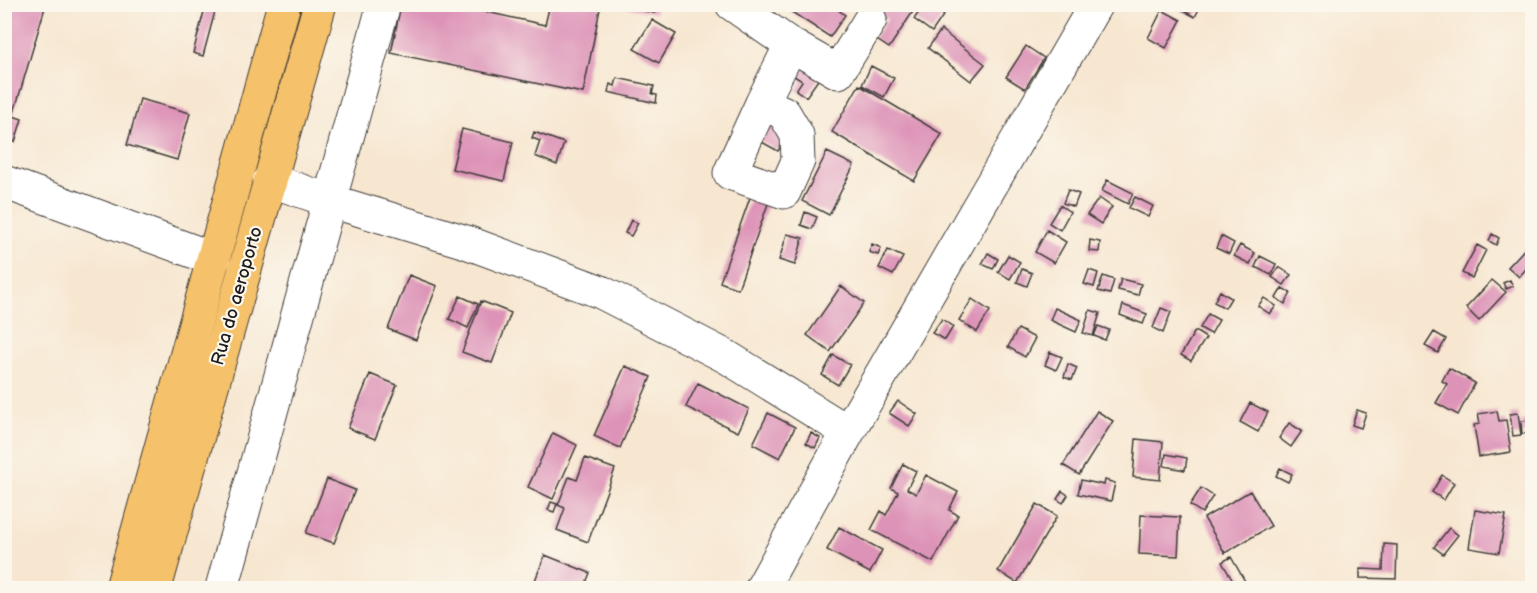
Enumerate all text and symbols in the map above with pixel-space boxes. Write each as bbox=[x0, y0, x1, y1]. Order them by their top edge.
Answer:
street label: Rua do aeroporto bbox=[207, 224, 267, 368]

